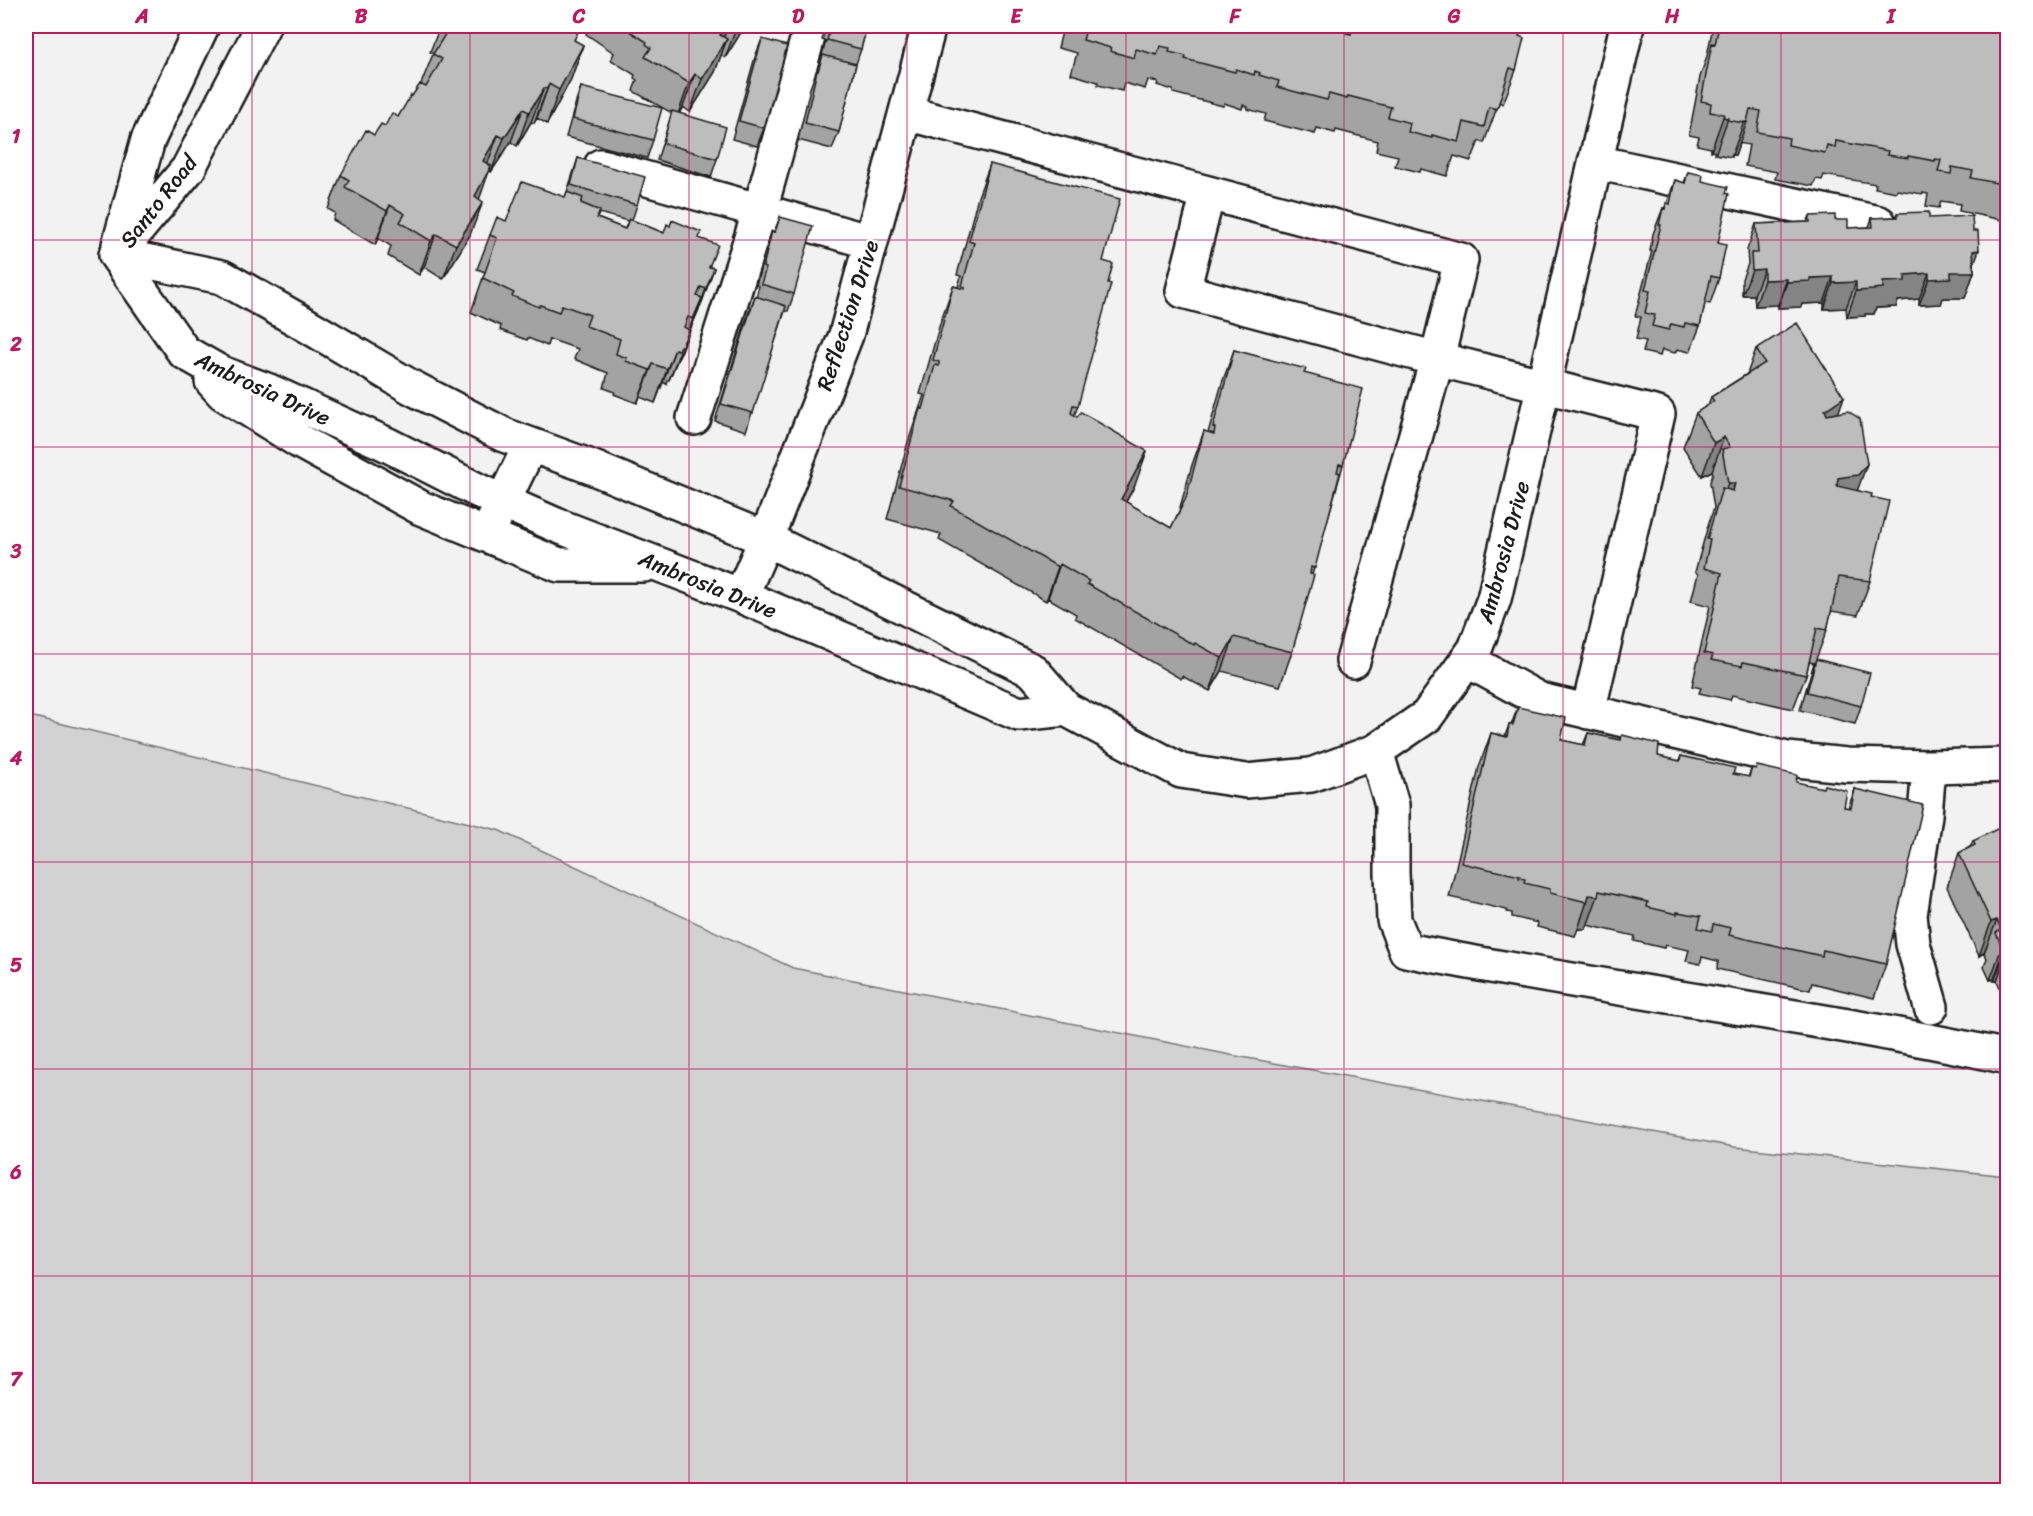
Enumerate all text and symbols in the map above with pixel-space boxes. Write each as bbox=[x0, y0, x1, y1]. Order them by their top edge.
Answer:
text: A bbox=[134, 0, 149, 34]
text: B bbox=[355, 0, 368, 34]
text: C bbox=[572, 0, 586, 34]
text: D bbox=[792, 0, 805, 34]
text: E bbox=[1010, 0, 1023, 34]
text: F bbox=[1229, 0, 1242, 34]
text: G bbox=[1447, 0, 1461, 34]
text: H bbox=[1664, 0, 1680, 34]
text: I bbox=[1886, 0, 1897, 34]
text: 1 bbox=[12, 119, 21, 154]
street label: Santo Road bbox=[109, 145, 209, 257]
street label: Reflection Drive bbox=[805, 234, 890, 396]
text: 2 bbox=[9, 327, 22, 362]
street label: Ambrosia Drive bbox=[187, 340, 337, 437]
street label: Ambrosia Drive bbox=[1465, 477, 1541, 629]
text: 3 bbox=[10, 534, 22, 569]
street label: Ambrosia Drive bbox=[632, 539, 783, 630]
text: 4 bbox=[9, 741, 23, 776]
text: 5 bbox=[10, 948, 22, 983]
text: 6 bbox=[9, 1155, 22, 1190]
text: 7 bbox=[10, 1362, 23, 1397]

